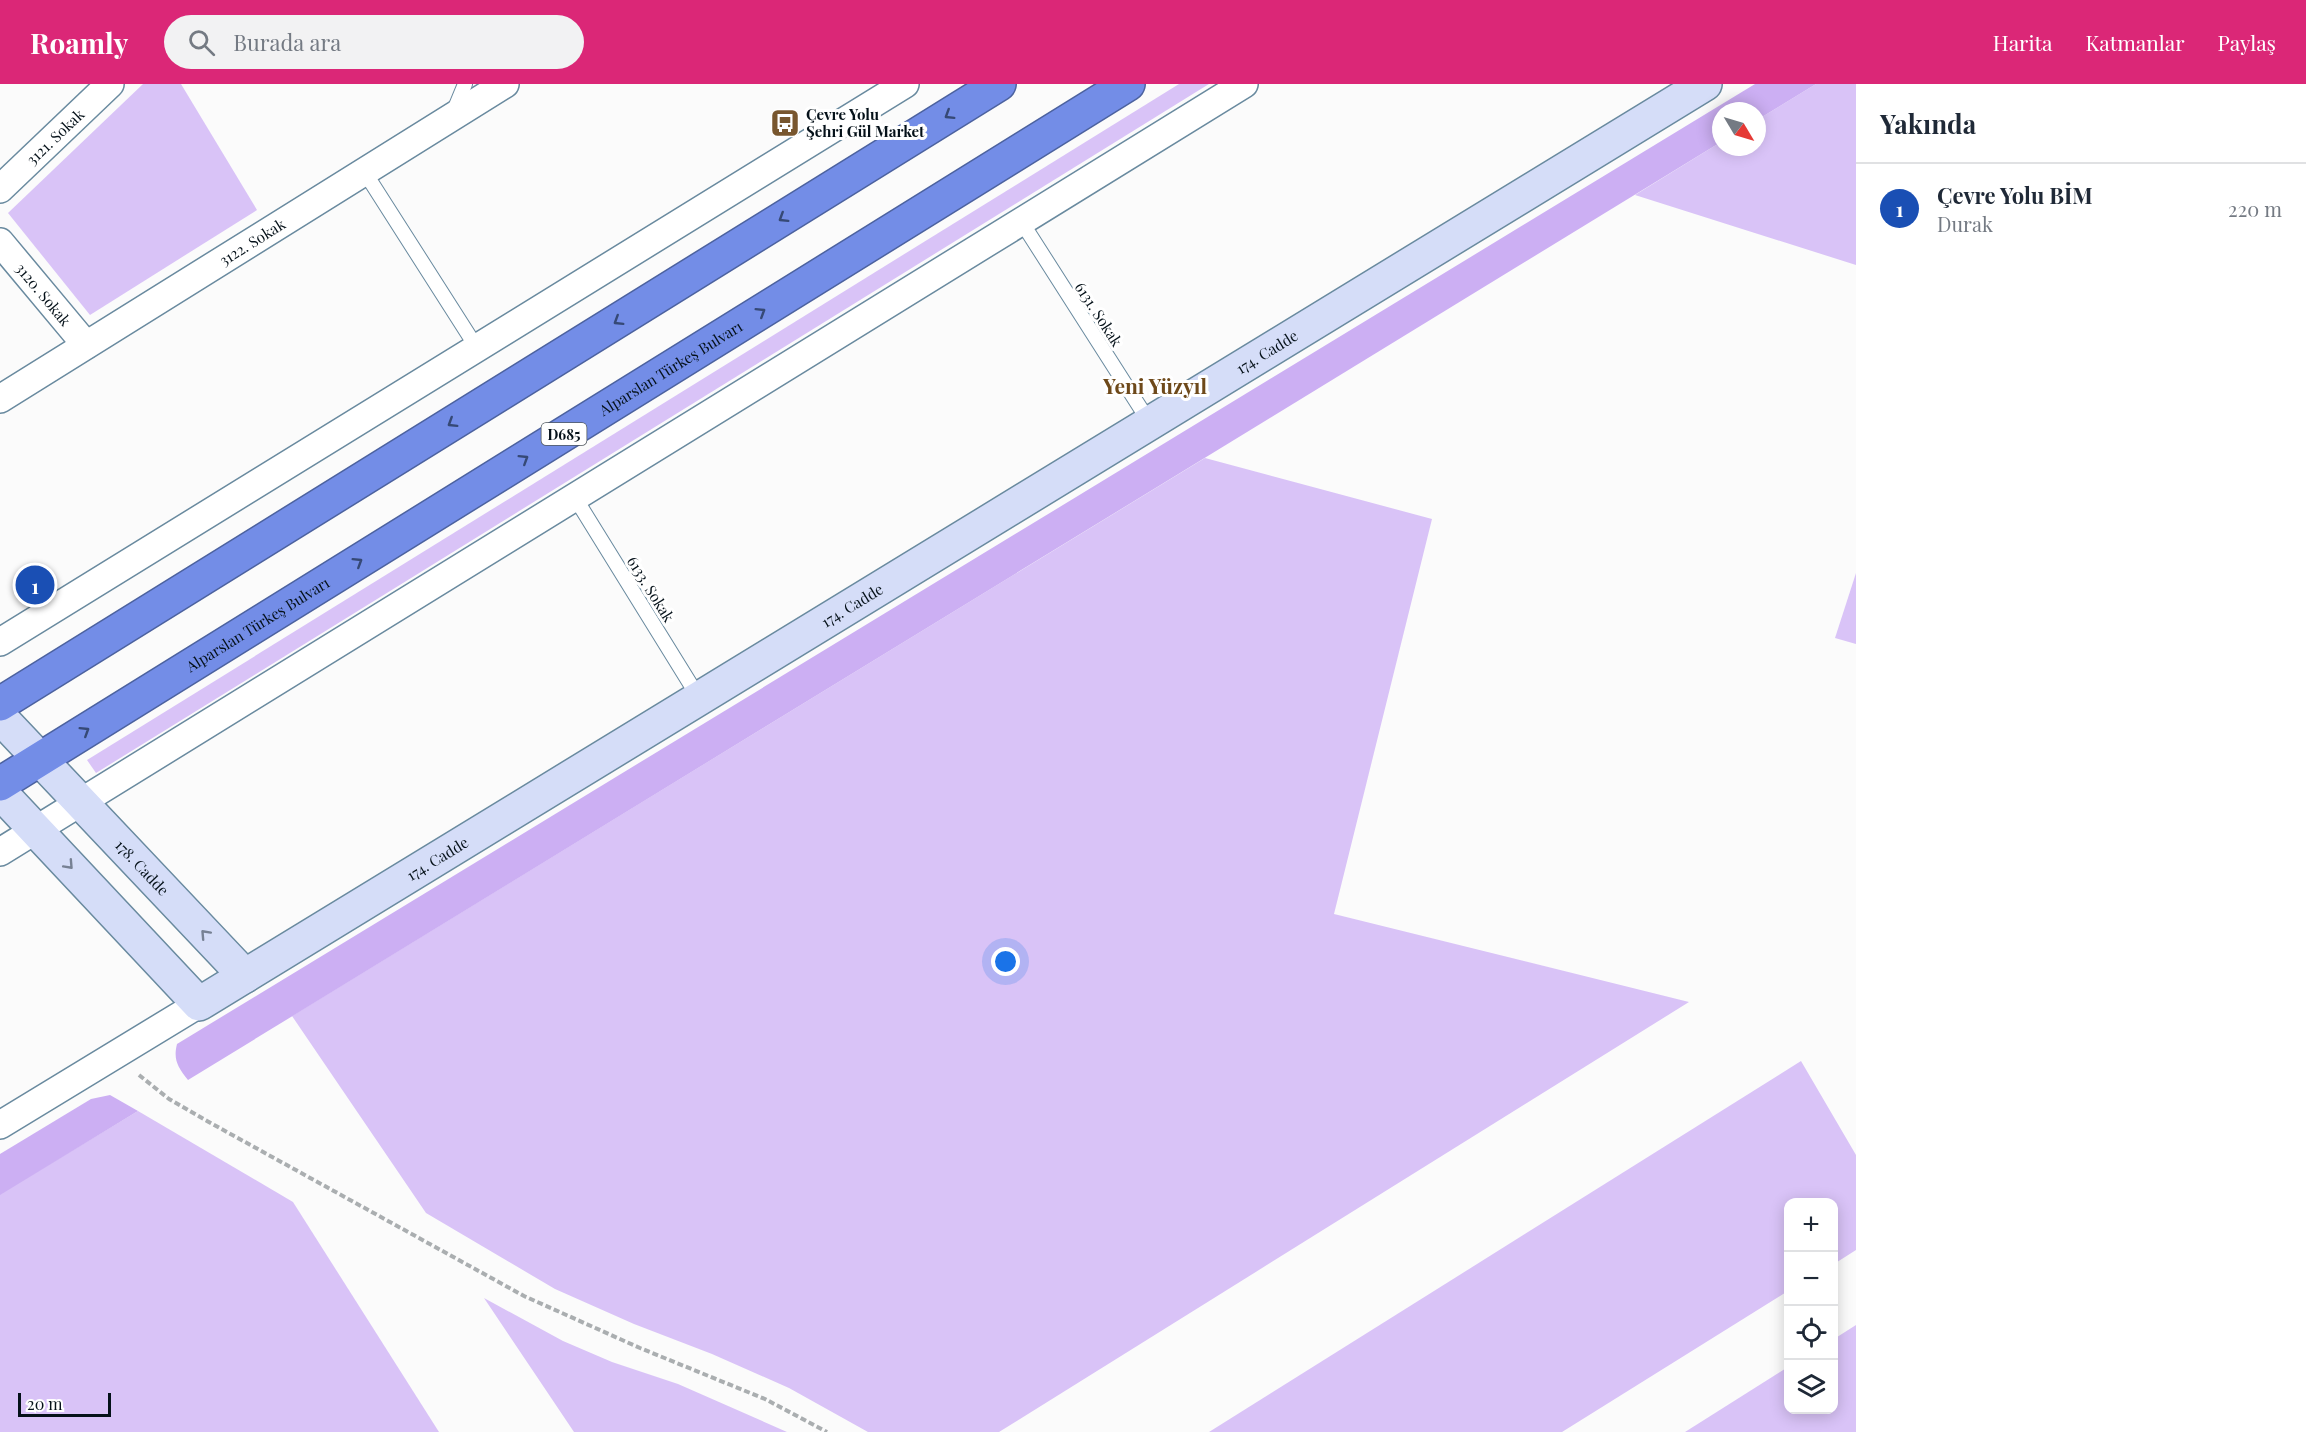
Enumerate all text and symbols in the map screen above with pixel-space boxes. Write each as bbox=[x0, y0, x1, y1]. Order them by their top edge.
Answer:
search box bbox=[164, 15, 584, 69]
text: Roamly bbox=[30, 24, 128, 61]
icon: search bbox=[185, 26, 218, 59]
text: Burada ara bbox=[233, 27, 341, 57]
text: Harita bbox=[1993, 28, 2053, 56]
text: Katmanlar bbox=[2086, 28, 2185, 56]
text: Paylaş bbox=[2218, 28, 2276, 56]
north arrow bbox=[1712, 102, 1766, 156]
street label: 3121. Sokak bbox=[22, 104, 89, 169]
place label: Çevre Yolu Şehri Gül Market bbox=[806, 104, 925, 141]
text: Yakında bbox=[1880, 106, 1976, 141]
bus stop icon: Çevre Yolu Şehri Gül Market bbox=[769, 107, 801, 139]
one-way arrow bbox=[945, 107, 955, 119]
text: Çevre Yolu BİM bbox=[1937, 180, 2093, 210]
text: 1 bbox=[1896, 195, 1903, 222]
text: 220 m bbox=[2228, 195, 2282, 222]
one-way arrow bbox=[779, 210, 789, 222]
text: Durak bbox=[1937, 210, 1993, 237]
street label: 3122. Sokak bbox=[215, 213, 289, 270]
street label: 3120. Sokak bbox=[12, 259, 76, 330]
street label: 6131. Sokak bbox=[1071, 278, 1128, 351]
one-way arrow bbox=[754, 308, 765, 319]
one-way arrow bbox=[614, 313, 624, 325]
street label: Alparslan Türkeş Bulvarı bbox=[594, 316, 746, 420]
street label: 174. Cadde bbox=[1232, 325, 1301, 378]
district label: Yeni Yüzyıl bbox=[1102, 371, 1207, 399]
one-way arrow bbox=[448, 416, 458, 428]
road number: D685 bbox=[542, 423, 586, 445]
one-way arrow bbox=[518, 455, 528, 467]
street label: 6133. Sokak bbox=[623, 552, 680, 626]
one-way arrow bbox=[351, 558, 362, 569]
pin: 1 bbox=[15, 562, 54, 608]
street label: Alparslan Türkeş Bulvarı bbox=[181, 572, 333, 677]
street label: 174. Cadde bbox=[817, 579, 887, 632]
one-way arrow bbox=[79, 727, 89, 739]
street label: 174. Cadde bbox=[403, 832, 472, 885]
street label: 178. Cadde bbox=[111, 835, 174, 900]
one-way arrow bbox=[62, 858, 73, 869]
one-way arrow bbox=[201, 930, 212, 940]
your location bbox=[991, 947, 1020, 976]
map controls bbox=[1784, 1198, 1838, 1414]
button: + bbox=[1784, 1198, 1838, 1252]
button: − bbox=[1784, 1252, 1838, 1306]
button: locate bbox=[1784, 1306, 1838, 1360]
button: layers bbox=[1784, 1360, 1838, 1414]
scale bar bbox=[18, 1390, 111, 1418]
text: 20 m bbox=[27, 1393, 62, 1414]

